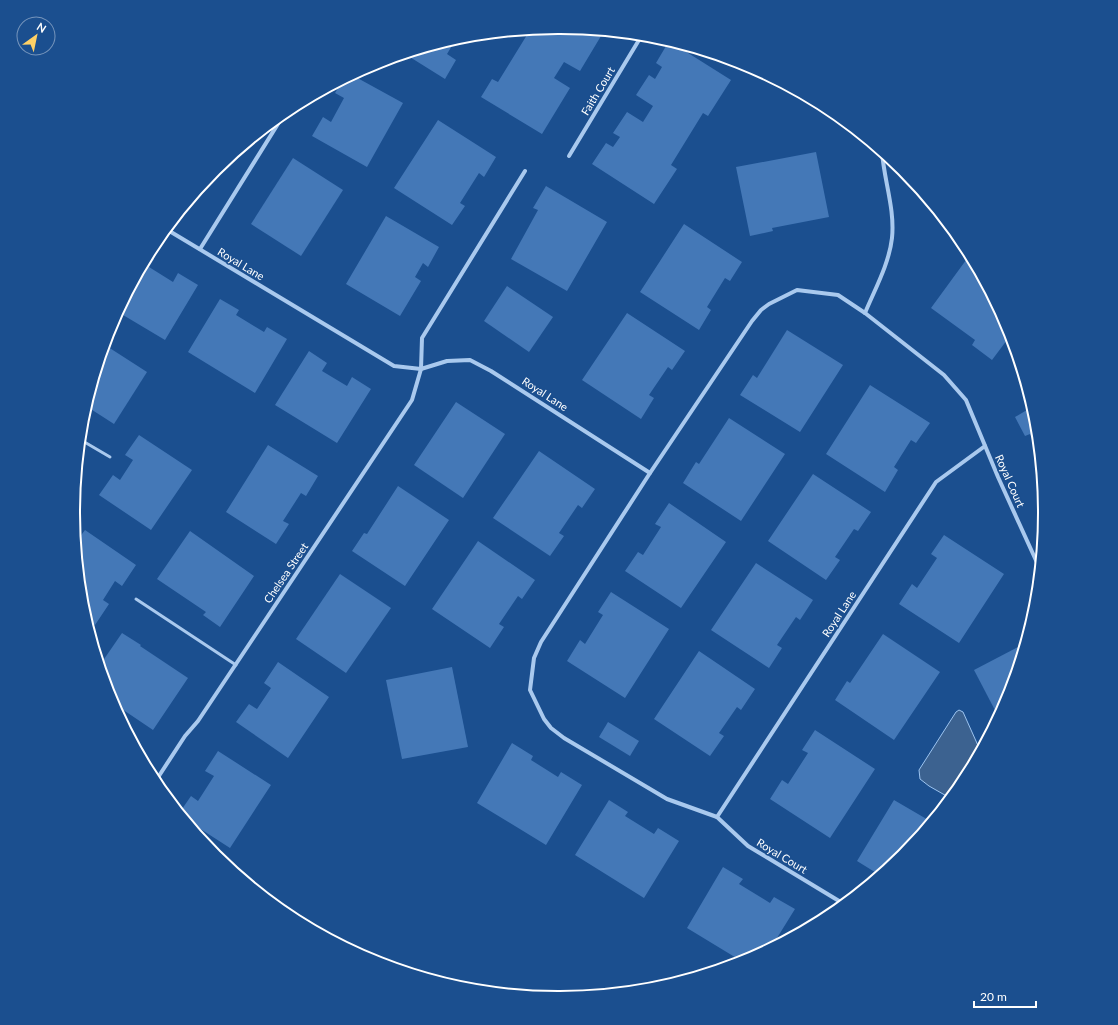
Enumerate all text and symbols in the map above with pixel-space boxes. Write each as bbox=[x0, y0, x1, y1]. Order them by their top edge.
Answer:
north arrow bbox=[16, 16, 56, 56]
text: N bbox=[35, 19, 49, 35]
street label: Faith Court bbox=[578, 64, 617, 117]
street label: Royal Lane bbox=[216, 245, 267, 283]
street label: Royal Lane bbox=[520, 374, 571, 413]
street label: Royal Court bbox=[993, 452, 1028, 509]
street label: Chelsea Street bbox=[261, 540, 310, 605]
street label: Royal Lane bbox=[819, 588, 858, 639]
street label: Royal Court bbox=[755, 835, 810, 876]
scale bar bbox=[974, 983, 1036, 1009]
text: 20 m bbox=[980, 989, 1007, 1004]

